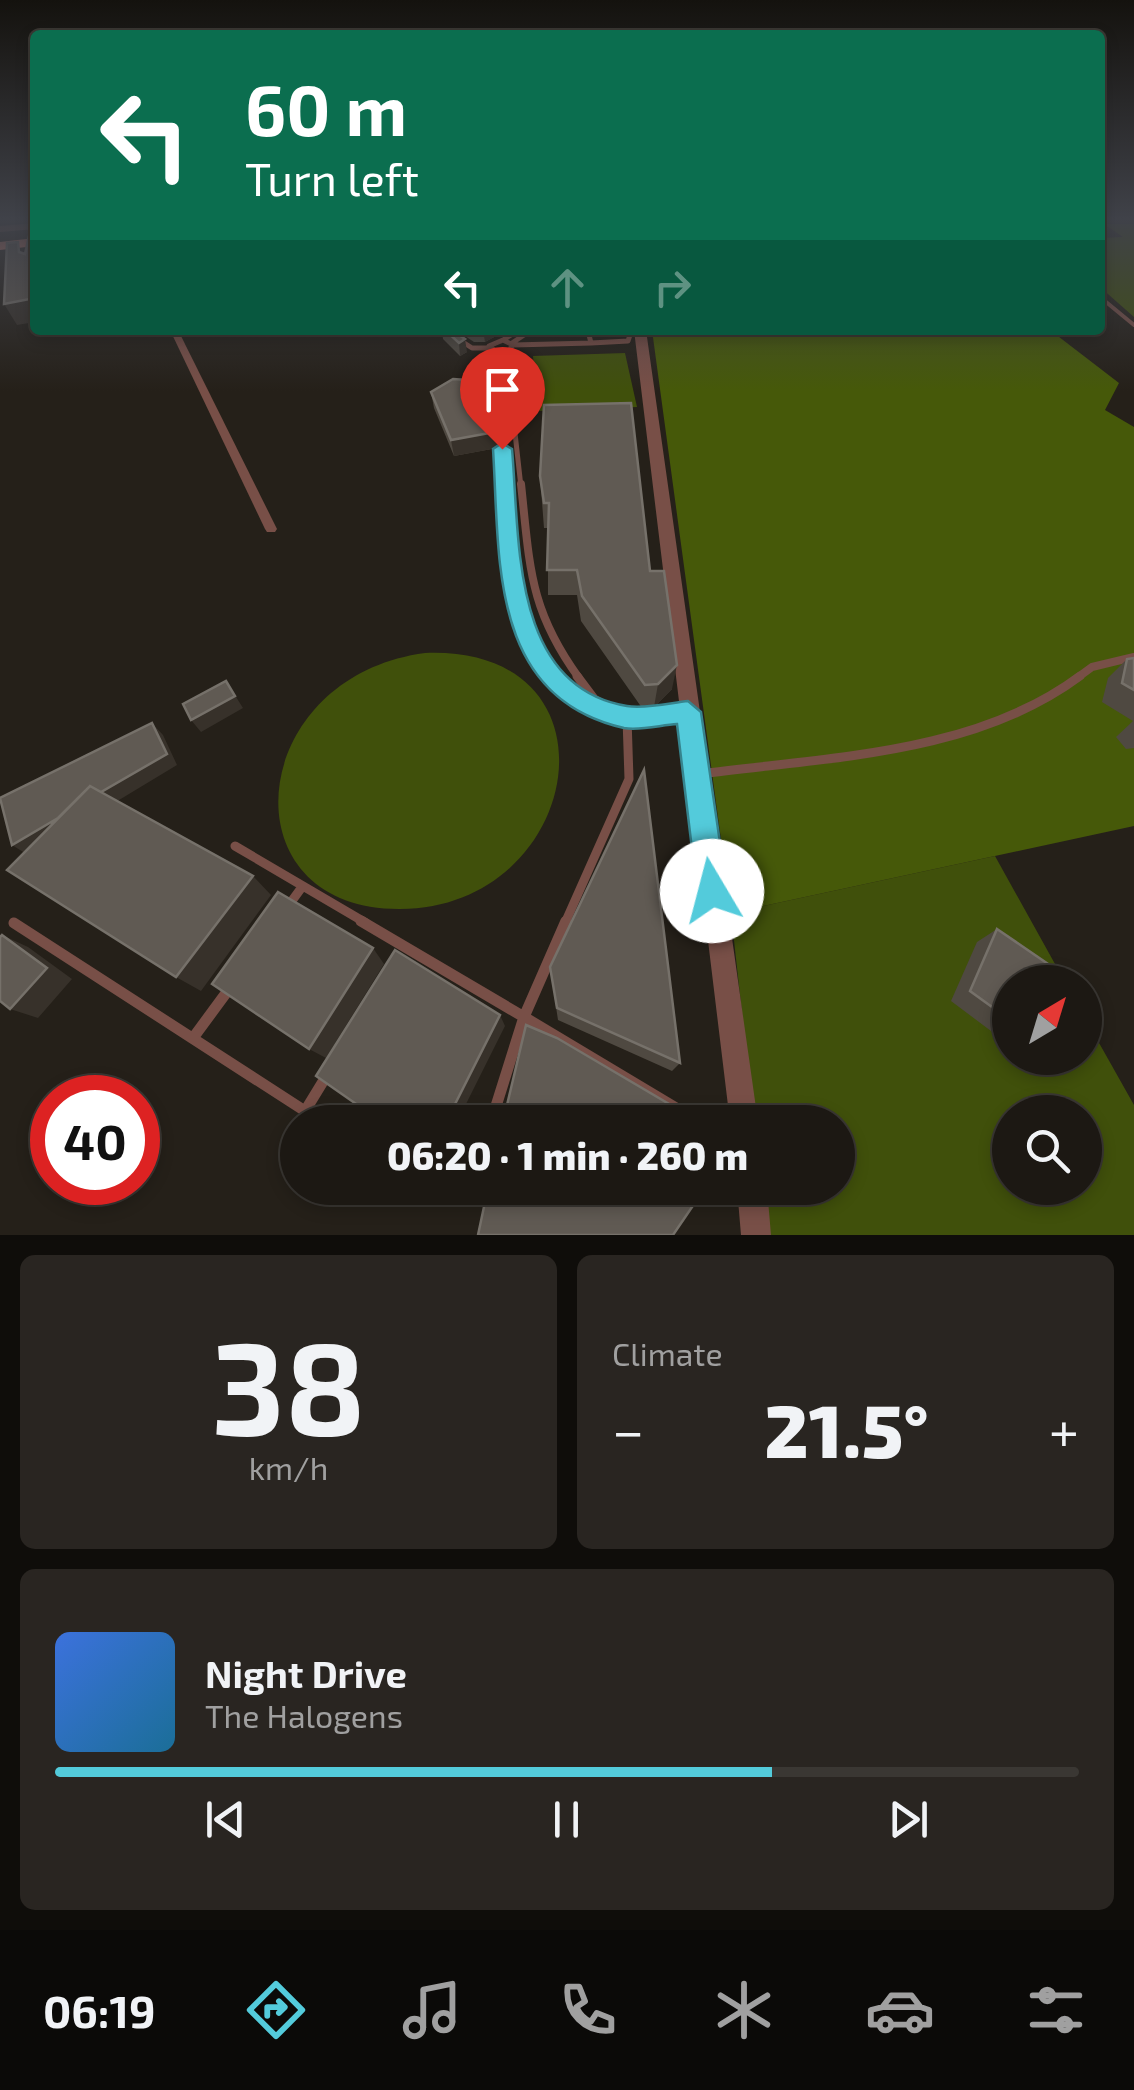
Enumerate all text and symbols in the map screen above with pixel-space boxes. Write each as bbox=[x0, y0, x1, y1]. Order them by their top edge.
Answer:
text: 60 m bbox=[245, 66, 407, 150]
icon: left bbox=[80, 70, 210, 200]
text: Turn left bbox=[245, 151, 419, 205]
icon: left bbox=[435, 260, 490, 315]
icon: ahead bbox=[540, 260, 595, 315]
icon: right bbox=[645, 260, 700, 315]
pin bbox=[460, 347, 545, 450]
icon: arrive bbox=[475, 362, 530, 417]
position arrow bbox=[660, 839, 764, 943]
north arrow bbox=[992, 965, 1102, 1075]
map controls bbox=[992, 965, 1102, 1205]
speed limit sign: 40 bbox=[30, 1075, 160, 1205]
button: search bbox=[992, 1095, 1102, 1205]
text: 06:20 · 1 min · 260 m bbox=[387, 1132, 748, 1178]
text: 38 bbox=[211, 1305, 366, 1461]
text: Climate bbox=[612, 1334, 723, 1372]
text: 21.5° bbox=[764, 1383, 929, 1473]
text: − bbox=[612, 1396, 644, 1462]
text: + bbox=[1049, 1396, 1079, 1462]
text: km/h bbox=[249, 1448, 328, 1486]
text: Night Drive bbox=[205, 1650, 407, 1696]
text: The Halogens bbox=[205, 1696, 403, 1734]
icon: previous bbox=[198, 1792, 253, 1847]
icon: pause bbox=[539, 1792, 594, 1847]
icon: next bbox=[881, 1792, 936, 1847]
icon: directions bbox=[241, 1975, 311, 2045]
icon: music bbox=[397, 1975, 467, 2045]
icon: phone bbox=[553, 1975, 623, 2045]
icon: climate bbox=[709, 1975, 779, 2045]
icon: car bbox=[865, 1975, 935, 2045]
icon: filters bbox=[1021, 1975, 1091, 2045]
text: 06:19 bbox=[43, 1983, 155, 2037]

